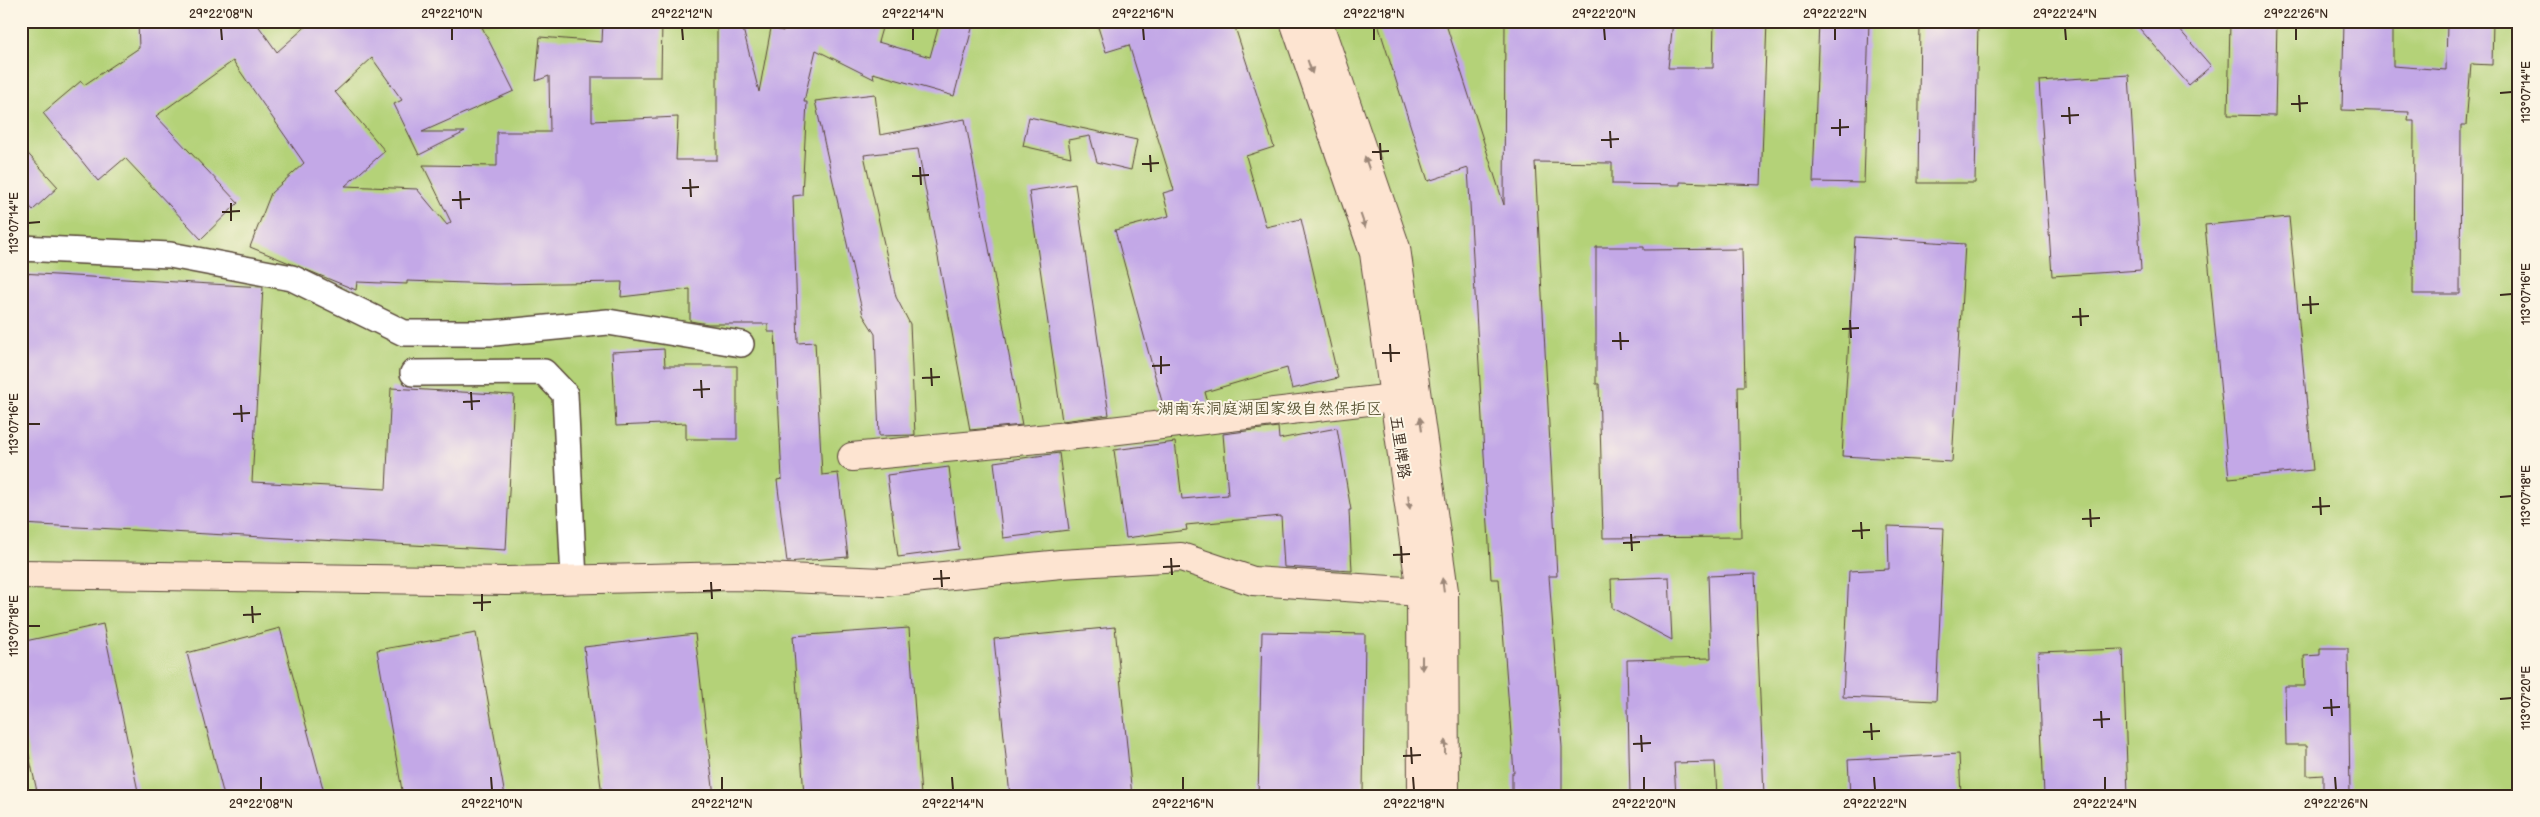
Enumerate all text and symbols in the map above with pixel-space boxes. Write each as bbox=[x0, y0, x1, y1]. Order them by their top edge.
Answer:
text: 29°22'08"N bbox=[189, 7, 253, 22]
text: 29°22'10"N bbox=[421, 7, 483, 22]
text: 29°22'12"N bbox=[651, 7, 713, 22]
text: 29°22'14"N bbox=[882, 7, 944, 22]
text: 29°22'16"N bbox=[1112, 7, 1174, 22]
text: 29°22'18"N bbox=[1343, 7, 1405, 22]
text: 29°22'20"N bbox=[1572, 7, 1636, 22]
text: 29°22'22"N bbox=[1803, 7, 1867, 22]
text: 29°22'24"N bbox=[2033, 7, 2097, 22]
text: 29°22'26"N bbox=[2264, 7, 2328, 22]
one-way arrow bbox=[1307, 60, 1314, 75]
text: 113°07'14"E bbox=[2519, 61, 2534, 123]
one-way arrow bbox=[1363, 155, 1370, 170]
text: 113°07'14"E bbox=[7, 192, 22, 254]
one-way arrow bbox=[1359, 214, 1367, 229]
text: 113°07'16"E bbox=[2519, 263, 2534, 325]
text: 113°07'16"E bbox=[7, 393, 22, 455]
park label: 湖南东洞庭湖国家级自然保护区 bbox=[1158, 400, 1382, 419]
street label: 五里牌路 bbox=[1386, 414, 1413, 480]
one-way arrow bbox=[1416, 415, 1424, 431]
text: 113°07'18"E bbox=[2519, 465, 2534, 527]
one-way arrow bbox=[1405, 494, 1413, 510]
one-way arrow bbox=[1439, 576, 1447, 592]
text: 113°07'18"E bbox=[7, 595, 22, 657]
one-way arrow bbox=[1418, 656, 1426, 672]
text: 113°07'20"E bbox=[2519, 666, 2534, 730]
one-way arrow bbox=[1441, 739, 1449, 755]
text: 29°22'08"N bbox=[229, 797, 293, 812]
text: 29°22'10"N bbox=[461, 797, 523, 812]
text: 29°22'12"N bbox=[691, 797, 753, 812]
text: 29°22'14"N bbox=[922, 797, 984, 812]
text: 29°22'16"N bbox=[1152, 797, 1214, 812]
text: 29°22'18"N bbox=[1383, 797, 1445, 812]
text: 29°22'20"N bbox=[1612, 797, 1676, 812]
text: 29°22'22"N bbox=[1843, 797, 1907, 812]
text: 29°22'24"N bbox=[2073, 797, 2137, 812]
text: 29°22'26"N bbox=[2304, 797, 2368, 812]

